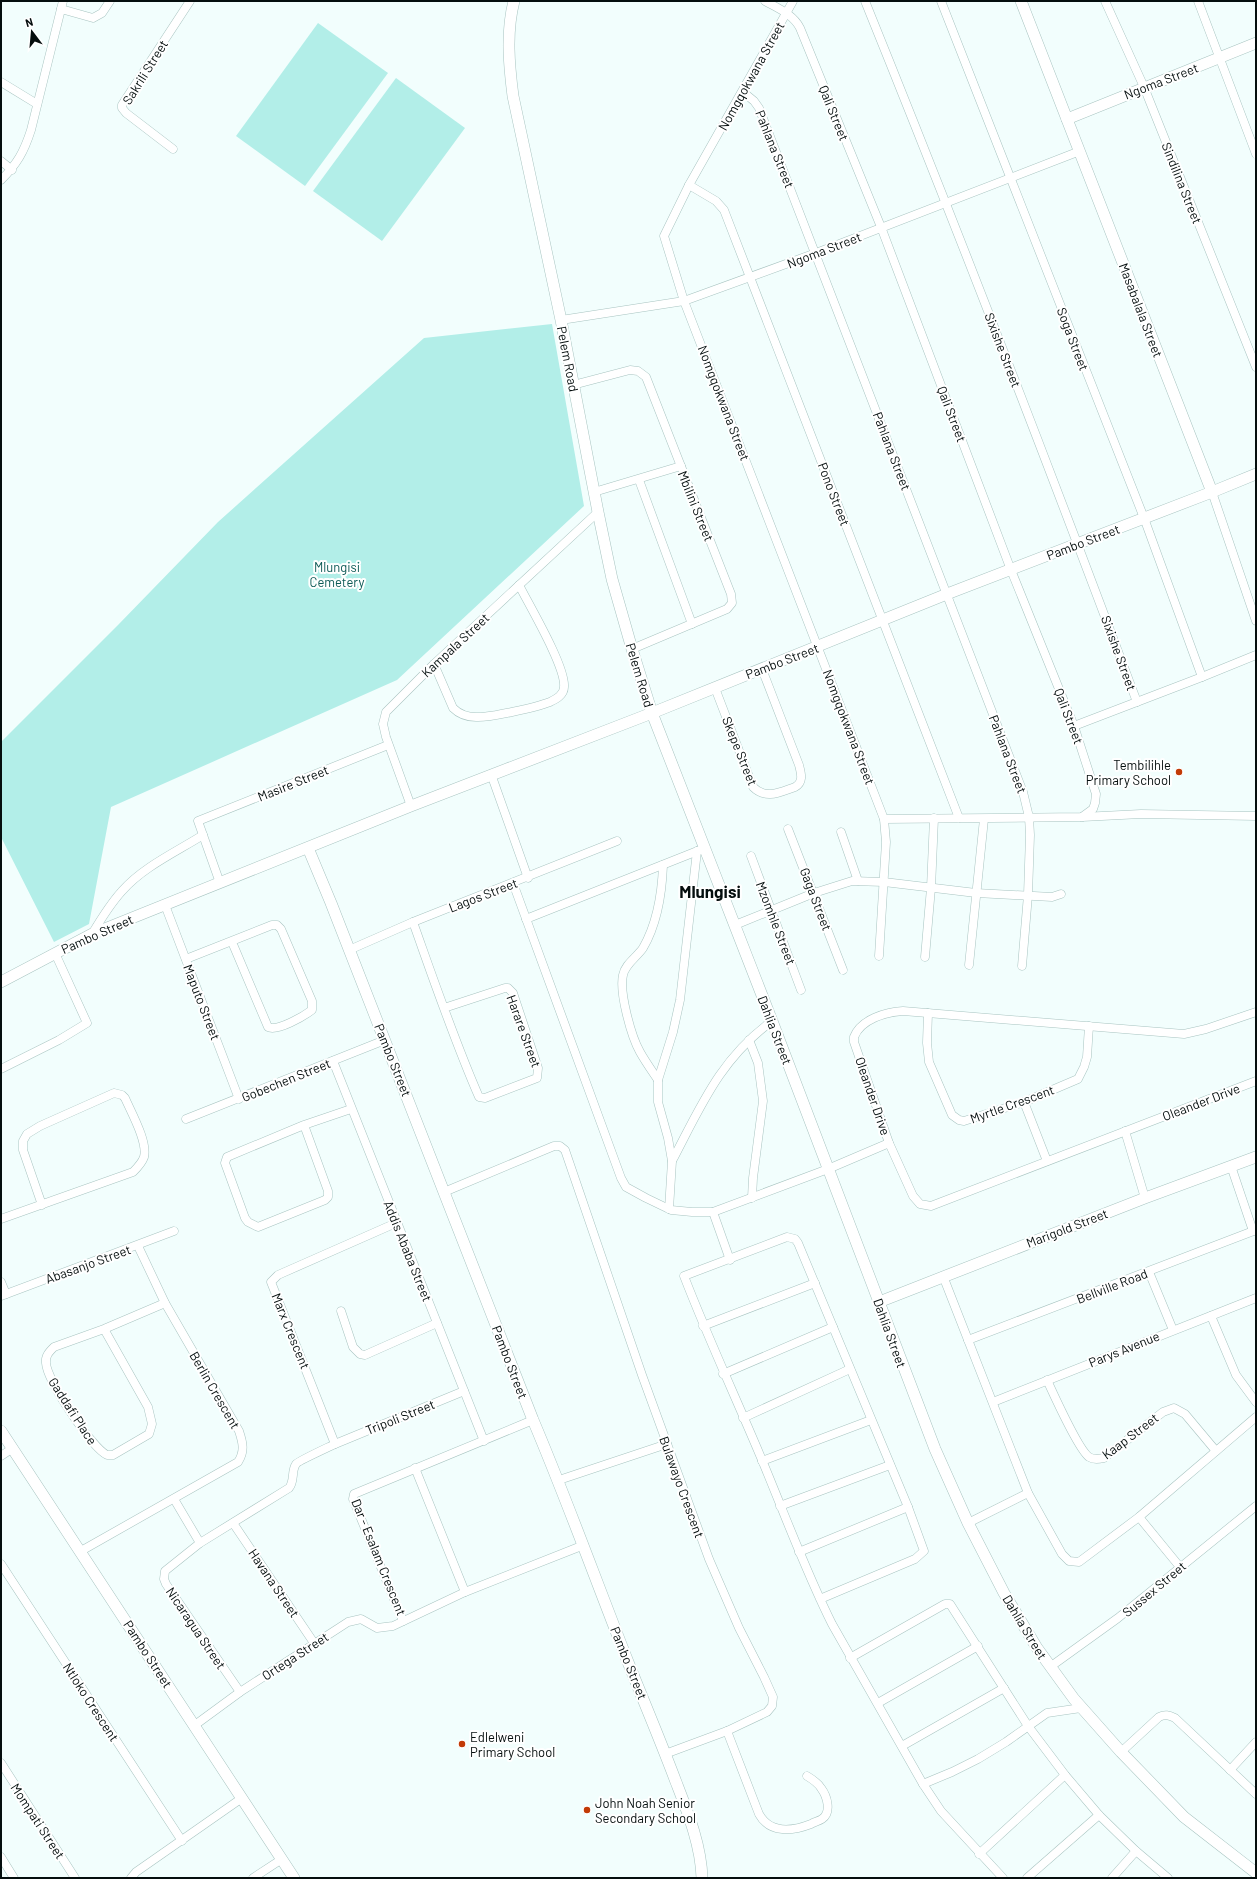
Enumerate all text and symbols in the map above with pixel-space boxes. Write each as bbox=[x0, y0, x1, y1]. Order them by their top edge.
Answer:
north arrow bbox=[12, 12, 52, 52]
text: N bbox=[24, 15, 34, 29]
street label: Nomgqokwana Street bbox=[714, 19, 788, 133]
street label: Sakrili Street bbox=[119, 37, 171, 107]
street label: Ngoma Street bbox=[1122, 59, 1200, 103]
street label: Qali Street bbox=[816, 83, 852, 143]
street label: Pahlana Street bbox=[752, 108, 798, 190]
street label: Sindilina Street bbox=[1158, 140, 1206, 226]
street label: Ngoma Street bbox=[785, 228, 863, 272]
street label: Masabalala Street bbox=[1116, 260, 1166, 360]
street label: Soga Street bbox=[1054, 305, 1092, 373]
street label: Sixishe Street bbox=[981, 310, 1025, 390]
street label: Pelem Road bbox=[554, 325, 582, 393]
street label: Nomgqokwana Street bbox=[695, 343, 753, 463]
street label: Qali Street bbox=[934, 384, 970, 444]
street label: Pahlana Street bbox=[870, 410, 914, 492]
street label: Pono Street bbox=[815, 460, 853, 528]
street label: Mbilini Street bbox=[675, 468, 717, 544]
street label: Pambo Street bbox=[1044, 521, 1122, 563]
park label: Mlungisi Cemetery bbox=[310, 559, 364, 590]
street label: Kampala Street bbox=[418, 610, 492, 680]
street label: Sixishe Street bbox=[1098, 613, 1140, 693]
street label: Pambo Street bbox=[743, 640, 821, 682]
street label: Pelem Road bbox=[623, 641, 657, 709]
street label: Nomgqokwana Street bbox=[820, 667, 878, 787]
street label: Qali Street bbox=[1051, 686, 1087, 746]
street label: Pahlana Street bbox=[986, 713, 1030, 795]
street label: Skepe Street bbox=[719, 714, 761, 788]
place label: Tembilihle Primary School bbox=[1086, 757, 1171, 788]
street label: Masire Street bbox=[255, 761, 331, 805]
marker: Tembilihle Primary School bbox=[1174, 767, 1184, 777]
street label: Gaga Street bbox=[797, 865, 835, 933]
street label: Lagos Street bbox=[446, 875, 520, 915]
street label: Mzomhle Street bbox=[753, 879, 799, 967]
district label: Mlungisi bbox=[679, 881, 741, 901]
street label: Pambo Street bbox=[58, 911, 136, 957]
street label: Maputo Street bbox=[180, 962, 224, 1042]
street label: Harare Street bbox=[503, 992, 545, 1070]
street label: Dahlia Street bbox=[755, 993, 795, 1067]
street label: Pambo Street bbox=[371, 1021, 415, 1099]
street label: Gobechen Street bbox=[239, 1055, 333, 1105]
street label: Oleander Drive bbox=[852, 1055, 894, 1137]
street label: Oleander Drive bbox=[1160, 1080, 1242, 1124]
street label: Myrtle Crescent bbox=[968, 1081, 1056, 1127]
street label: Addis Ababa Street bbox=[380, 1198, 436, 1304]
street label: Marigold Street bbox=[1024, 1205, 1110, 1251]
street label: Abasanjo Street bbox=[43, 1241, 133, 1287]
street label: Bellville Road bbox=[1074, 1265, 1150, 1307]
street label: Marx Crescent bbox=[269, 1291, 313, 1371]
street label: Dahlia Street bbox=[870, 1296, 910, 1370]
street label: Pambo Street bbox=[489, 1323, 531, 1401]
street label: Parys Avenue bbox=[1086, 1327, 1162, 1370]
street label: Berlin Crescent bbox=[186, 1348, 244, 1432]
street label: Gaddafi Place bbox=[45, 1374, 101, 1448]
street label: Tripoli Street bbox=[363, 1396, 437, 1438]
street label: Kaap Street bbox=[1099, 1410, 1161, 1462]
street label: Bulawayo Crescent bbox=[656, 1434, 708, 1540]
street label: Dar - Esalam Crescent bbox=[348, 1496, 410, 1618]
street label: Havana Street bbox=[245, 1546, 303, 1620]
street label: Sussex Street bbox=[1119, 1558, 1189, 1620]
street label: Nicaragua Street bbox=[163, 1584, 229, 1672]
street label: Dahlia Street bbox=[999, 1592, 1051, 1662]
street label: Pambo Street bbox=[120, 1617, 176, 1691]
street label: Pambo Street bbox=[607, 1624, 651, 1702]
street label: Ortega Street bbox=[259, 1629, 331, 1683]
street label: Ntloko Crescent bbox=[60, 1660, 122, 1744]
place label: Edlelweni Primary School bbox=[470, 1729, 555, 1760]
marker: Edlelweni Primary School bbox=[457, 1739, 467, 1749]
street label: Mompati Street bbox=[8, 1780, 68, 1862]
place label: John Noah Senior Secondary School bbox=[595, 1795, 696, 1826]
marker: John Noah Senior Secondary School bbox=[582, 1805, 592, 1815]

